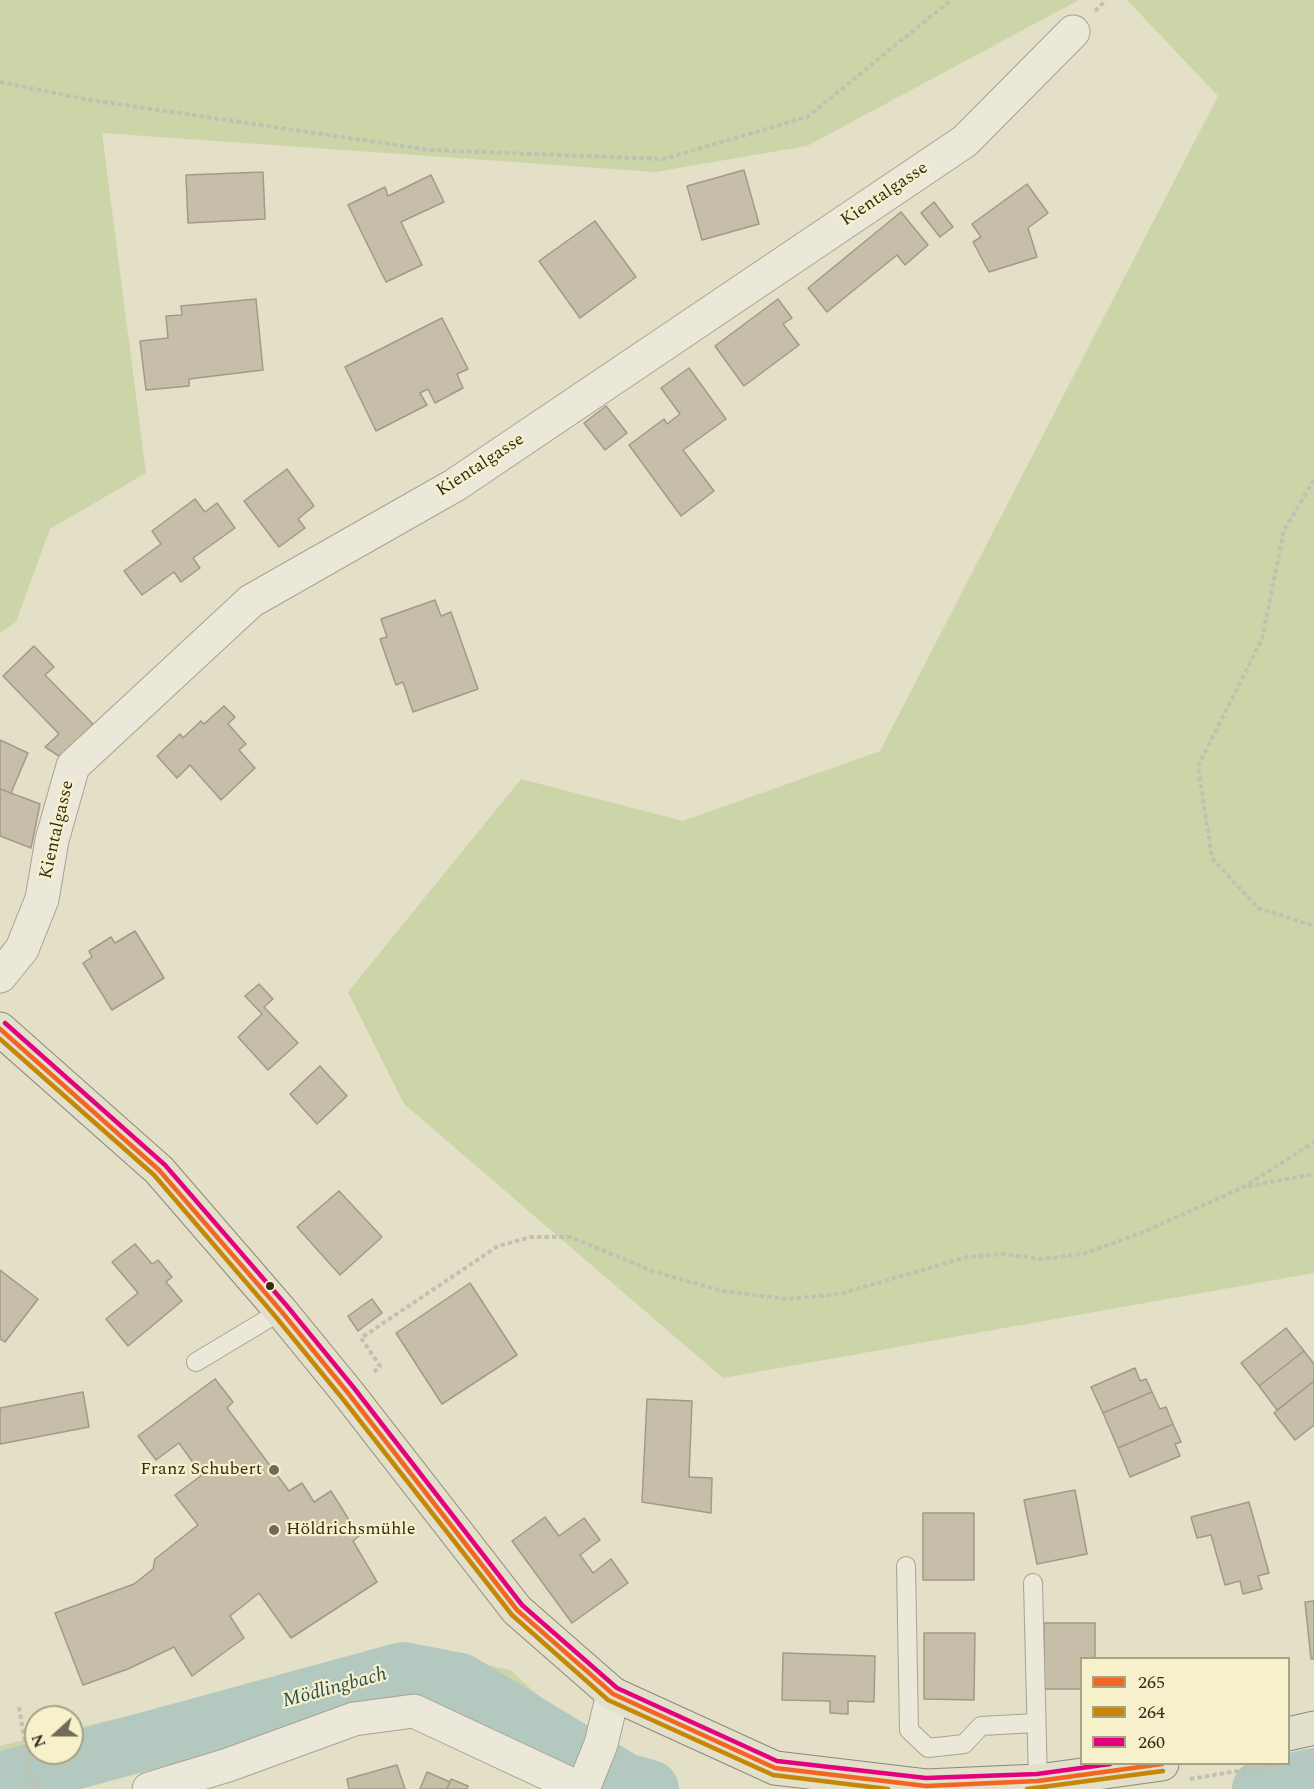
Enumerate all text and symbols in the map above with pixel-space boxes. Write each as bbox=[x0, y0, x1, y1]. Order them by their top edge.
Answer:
street label: Kientalgasse bbox=[837, 158, 933, 232]
street label: Kientalgasse bbox=[433, 430, 529, 502]
street label: Kientalgasse bbox=[36, 779, 80, 881]
unlabelled marker bbox=[264, 1280, 276, 1292]
place label: Franz Schubert bbox=[140, 1459, 262, 1481]
marker: Franz Schubert bbox=[267, 1463, 281, 1477]
place label: Höldrichsmühle bbox=[286, 1519, 415, 1541]
marker: Höldrichsmühle bbox=[267, 1523, 281, 1537]
legend bbox=[1080, 1657, 1290, 1765]
water label: Mödlingbach bbox=[280, 1664, 390, 1714]
text: 265 bbox=[1138, 1669, 1165, 1696]
text: 264 bbox=[1138, 1699, 1165, 1726]
north arrow bbox=[24, 1705, 84, 1765]
text: 260 bbox=[1138, 1729, 1165, 1756]
text: N bbox=[26, 1730, 53, 1751]

